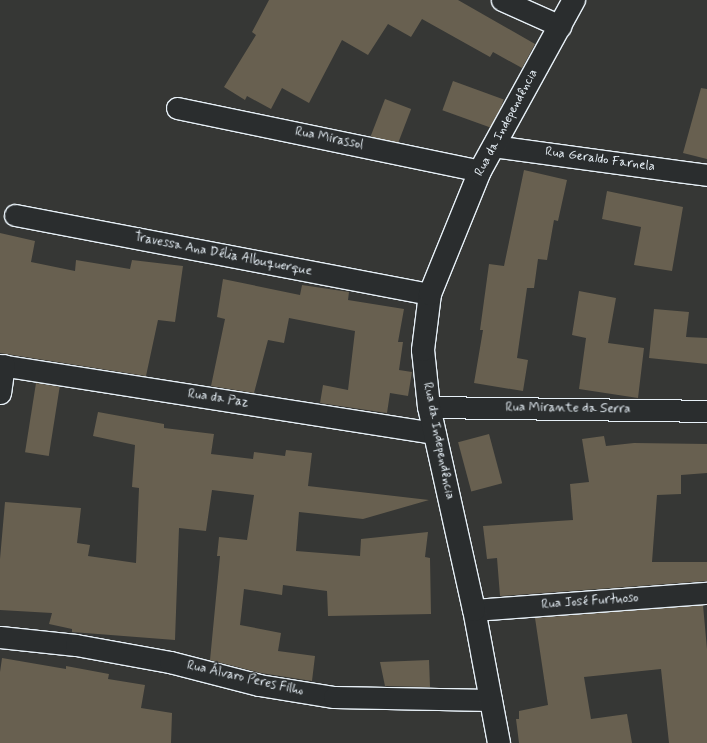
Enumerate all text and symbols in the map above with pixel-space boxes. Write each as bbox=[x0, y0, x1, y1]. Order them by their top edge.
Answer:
street label: Rua da Independência bbox=[473, 67, 541, 179]
street label: Rua Mirassol bbox=[294, 124, 364, 154]
street label: Rua Geraldo Farnela bbox=[544, 144, 656, 176]
street label: Travessa Ana Délia Albuquerque bbox=[134, 230, 312, 280]
street label: Rua da Independência bbox=[419, 382, 457, 500]
street label: Rua da Paz bbox=[187, 387, 249, 411]
street label: Rua Mirante da Serra bbox=[507, 400, 629, 418]
street label: Rua José Furtuoso bbox=[541, 591, 639, 613]
street label: Rua Álvaro Peres Filho bbox=[185, 658, 305, 700]

